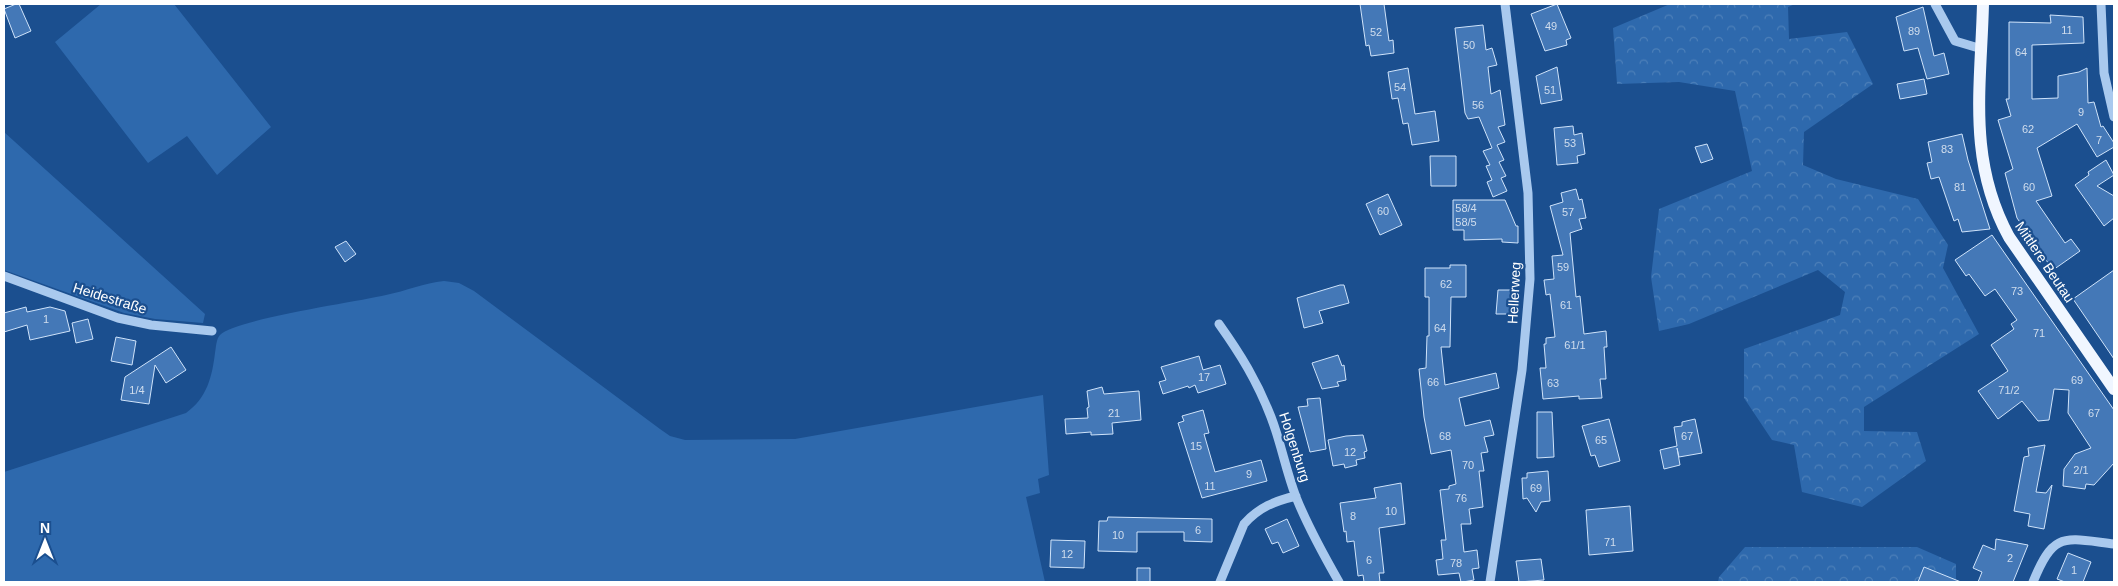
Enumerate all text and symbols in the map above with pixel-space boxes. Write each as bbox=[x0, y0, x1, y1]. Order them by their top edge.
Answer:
house number: 49 bbox=[1545, 20, 1557, 32]
house number: 11 bbox=[2061, 24, 2073, 36]
house number: 89 bbox=[1908, 25, 1920, 37]
house number: 52 bbox=[1370, 26, 1382, 38]
house number: 50 bbox=[1463, 39, 1475, 51]
house number: 64 bbox=[2015, 46, 2027, 58]
house number: 54 bbox=[1394, 81, 1406, 93]
house number: 51 bbox=[1544, 84, 1556, 96]
house number: 56 bbox=[1472, 99, 1484, 111]
house number: 9 bbox=[2078, 106, 2084, 118]
house number: 62 bbox=[2022, 123, 2034, 135]
house number: 7 bbox=[2096, 134, 2102, 146]
house number: 53 bbox=[1564, 137, 1576, 149]
house number: 83 bbox=[1941, 143, 1953, 155]
house number: 81 bbox=[1954, 181, 1966, 193]
house number: 60 bbox=[2023, 181, 2035, 193]
house number: 58/4 bbox=[1455, 202, 1477, 214]
house number: 60 bbox=[1377, 205, 1389, 217]
house number: 57 bbox=[1562, 206, 1574, 218]
house number: 58/5 bbox=[1455, 216, 1477, 228]
street label: Mittlere Beutau bbox=[2012, 218, 2078, 306]
street label: Hellerweg bbox=[1504, 261, 1524, 325]
house number: 59 bbox=[1557, 261, 1569, 273]
house number: 62 bbox=[1440, 278, 1452, 290]
street label: Heidestraße bbox=[71, 279, 149, 317]
house number: 73 bbox=[2011, 285, 2023, 297]
house number: 61 bbox=[1560, 299, 1572, 311]
house number: 1 bbox=[43, 313, 49, 325]
house number: 64 bbox=[1434, 322, 1446, 334]
house number: 71 bbox=[2033, 327, 2045, 339]
house number: 61/1 bbox=[1564, 339, 1586, 351]
house number: 17 bbox=[1198, 371, 1210, 383]
house number: 69 bbox=[2071, 374, 2083, 386]
house number: 66 bbox=[1427, 376, 1439, 388]
house number: 63 bbox=[1547, 377, 1559, 389]
house number: 1/4 bbox=[129, 384, 145, 396]
house number: 71/2 bbox=[1998, 384, 2020, 396]
house number: 21 bbox=[1108, 407, 1120, 419]
house number: 67 bbox=[2088, 407, 2100, 419]
street label: Holgenburg bbox=[1276, 410, 1314, 484]
house number: 68 bbox=[1439, 430, 1451, 442]
house number: 67 bbox=[1681, 430, 1693, 442]
house number: 65 bbox=[1595, 434, 1607, 446]
house number: 15 bbox=[1190, 440, 1202, 452]
house number: 12 bbox=[1344, 446, 1356, 458]
house number: 70 bbox=[1462, 459, 1474, 471]
house number: 2/1 bbox=[2073, 464, 2089, 476]
house number: 9 bbox=[1246, 468, 1252, 480]
house number: 11 bbox=[1204, 480, 1216, 492]
house number: 69 bbox=[1530, 482, 1542, 494]
house number: 76 bbox=[1455, 492, 1467, 504]
house number: 10 bbox=[1385, 505, 1397, 517]
house number: 8 bbox=[1350, 510, 1356, 522]
north arrow bbox=[20, 516, 70, 566]
text: N bbox=[40, 520, 50, 536]
house number: 6 bbox=[1195, 524, 1201, 536]
house number: 10 bbox=[1112, 529, 1124, 541]
house number: 71 bbox=[1604, 536, 1616, 548]
house number: 12 bbox=[1061, 548, 1073, 560]
house number: 2 bbox=[2007, 552, 2013, 564]
house number: 6 bbox=[1366, 554, 1372, 566]
house number: 78 bbox=[1450, 557, 1462, 569]
house number: 1 bbox=[2071, 564, 2077, 576]

